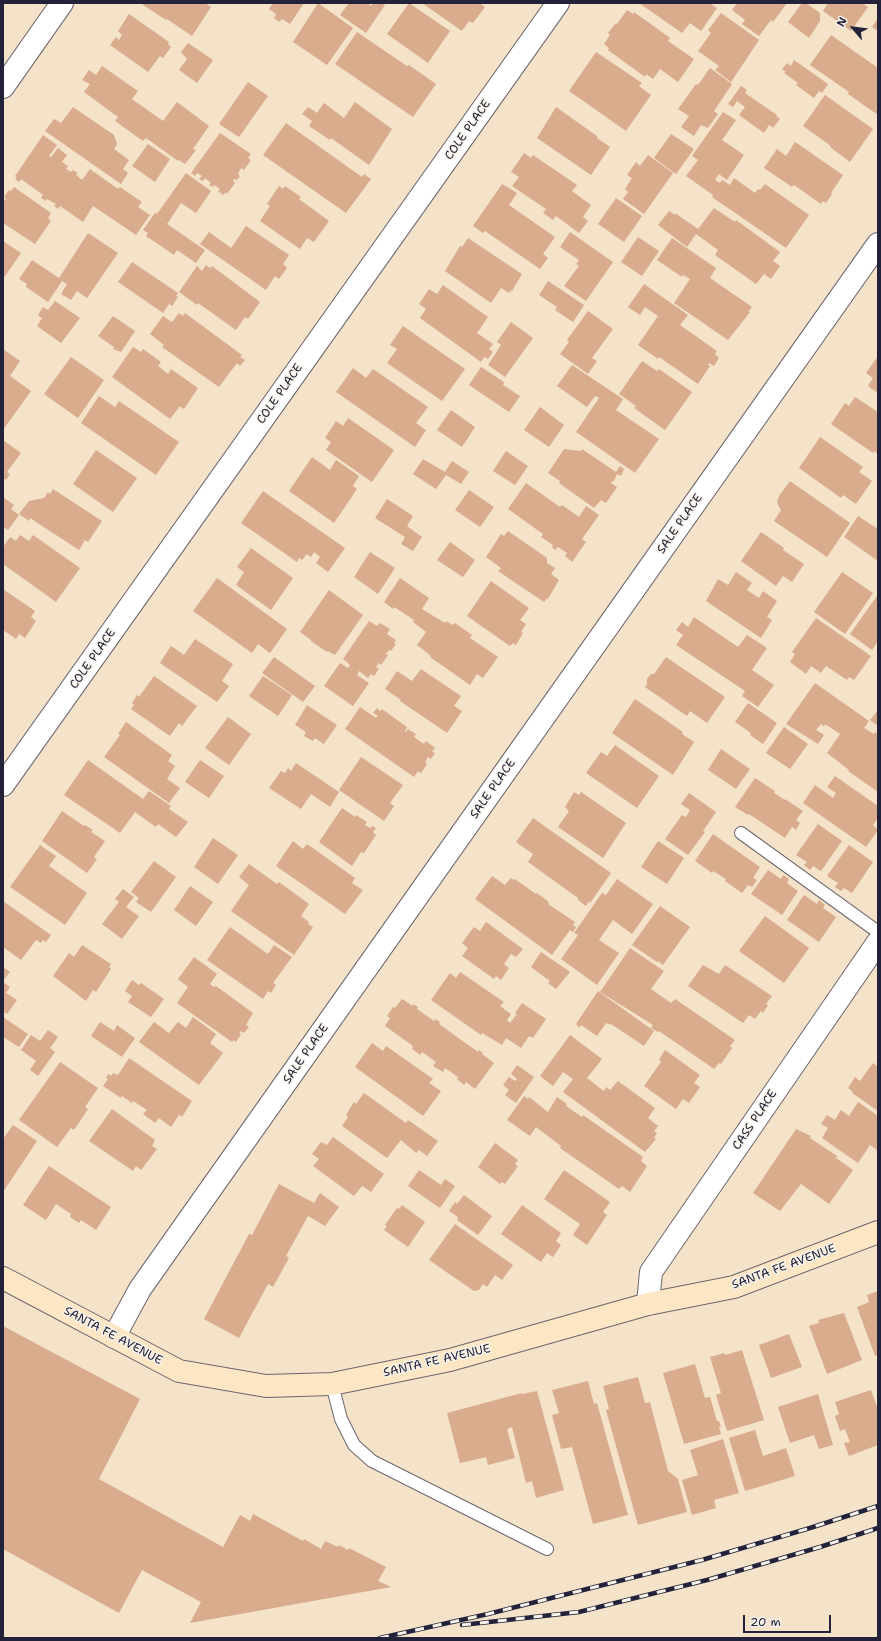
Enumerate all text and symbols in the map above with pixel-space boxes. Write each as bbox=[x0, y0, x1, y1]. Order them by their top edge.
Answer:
north arrow bbox=[833, 8, 873, 48]
text: N bbox=[833, 15, 851, 30]
street label: COLE PLACE bbox=[442, 97, 494, 163]
street label: COLE PLACE bbox=[254, 361, 306, 427]
street label: SALE PLACE bbox=[654, 491, 706, 557]
street label: COLE PLACE bbox=[67, 626, 119, 692]
street label: SALE PLACE bbox=[467, 756, 519, 822]
street label: SALE PLACE bbox=[280, 1021, 332, 1087]
street label: CASS PLACE bbox=[730, 1087, 780, 1153]
street label: SANTA FE AVENUE bbox=[730, 1241, 838, 1293]
street label: SANTA FE AVENUE bbox=[61, 1304, 165, 1368]
street label: SANTA FE AVENUE bbox=[382, 1342, 492, 1380]
scale bar bbox=[745, 1607, 833, 1633]
text: 20 m bbox=[750, 1614, 781, 1630]

